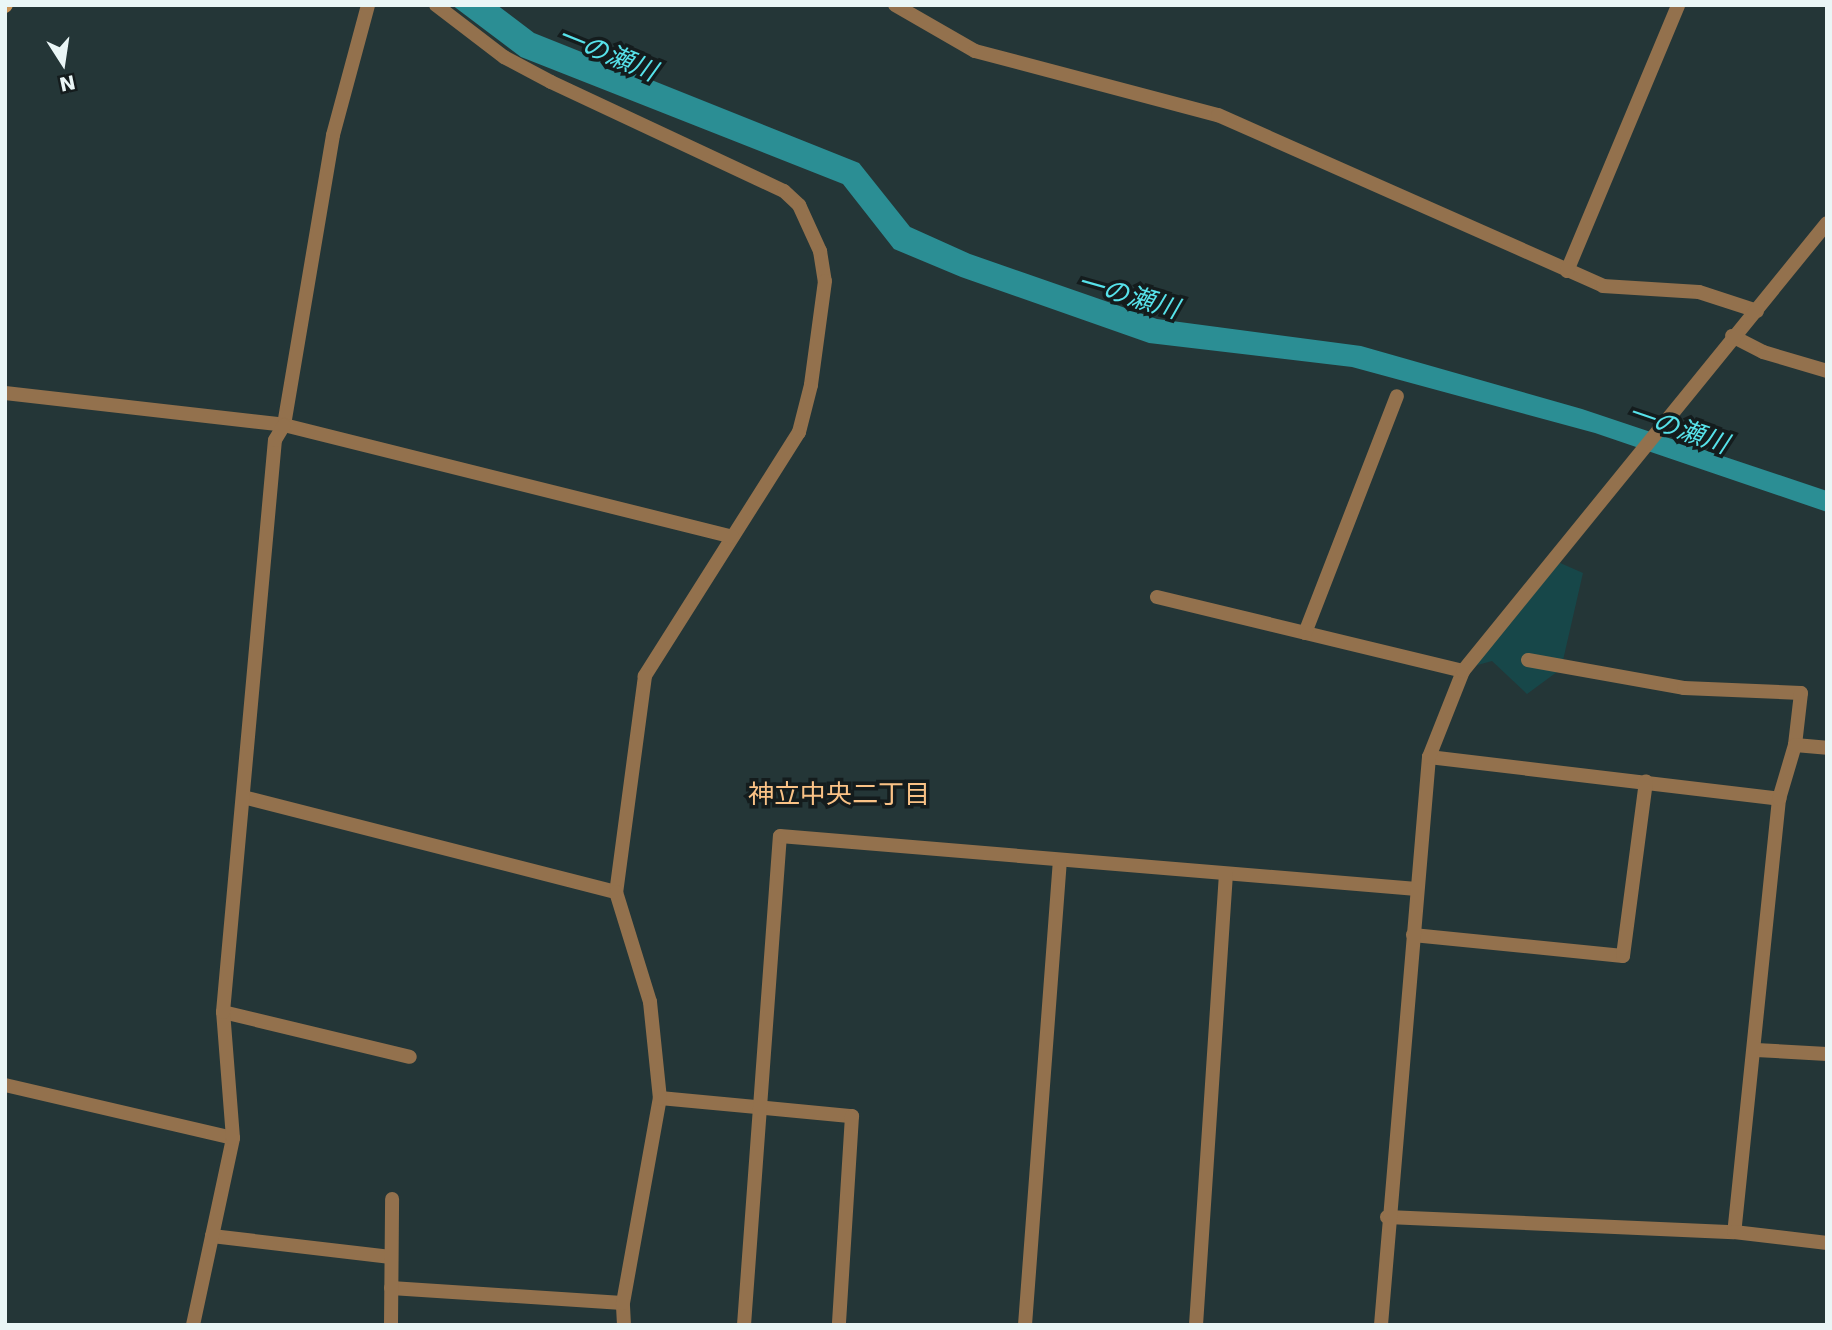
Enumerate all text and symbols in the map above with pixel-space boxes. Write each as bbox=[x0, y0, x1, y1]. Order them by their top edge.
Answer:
water label: 一の瀬川 bbox=[553, 20, 661, 88]
north arrow bbox=[28, 28, 98, 98]
text: N bbox=[57, 71, 77, 96]
water label: 一の瀬川 bbox=[1074, 267, 1182, 325]
water label: 一の瀬川 bbox=[1624, 397, 1732, 461]
district label: 神立中央二丁目 bbox=[748, 779, 930, 811]

